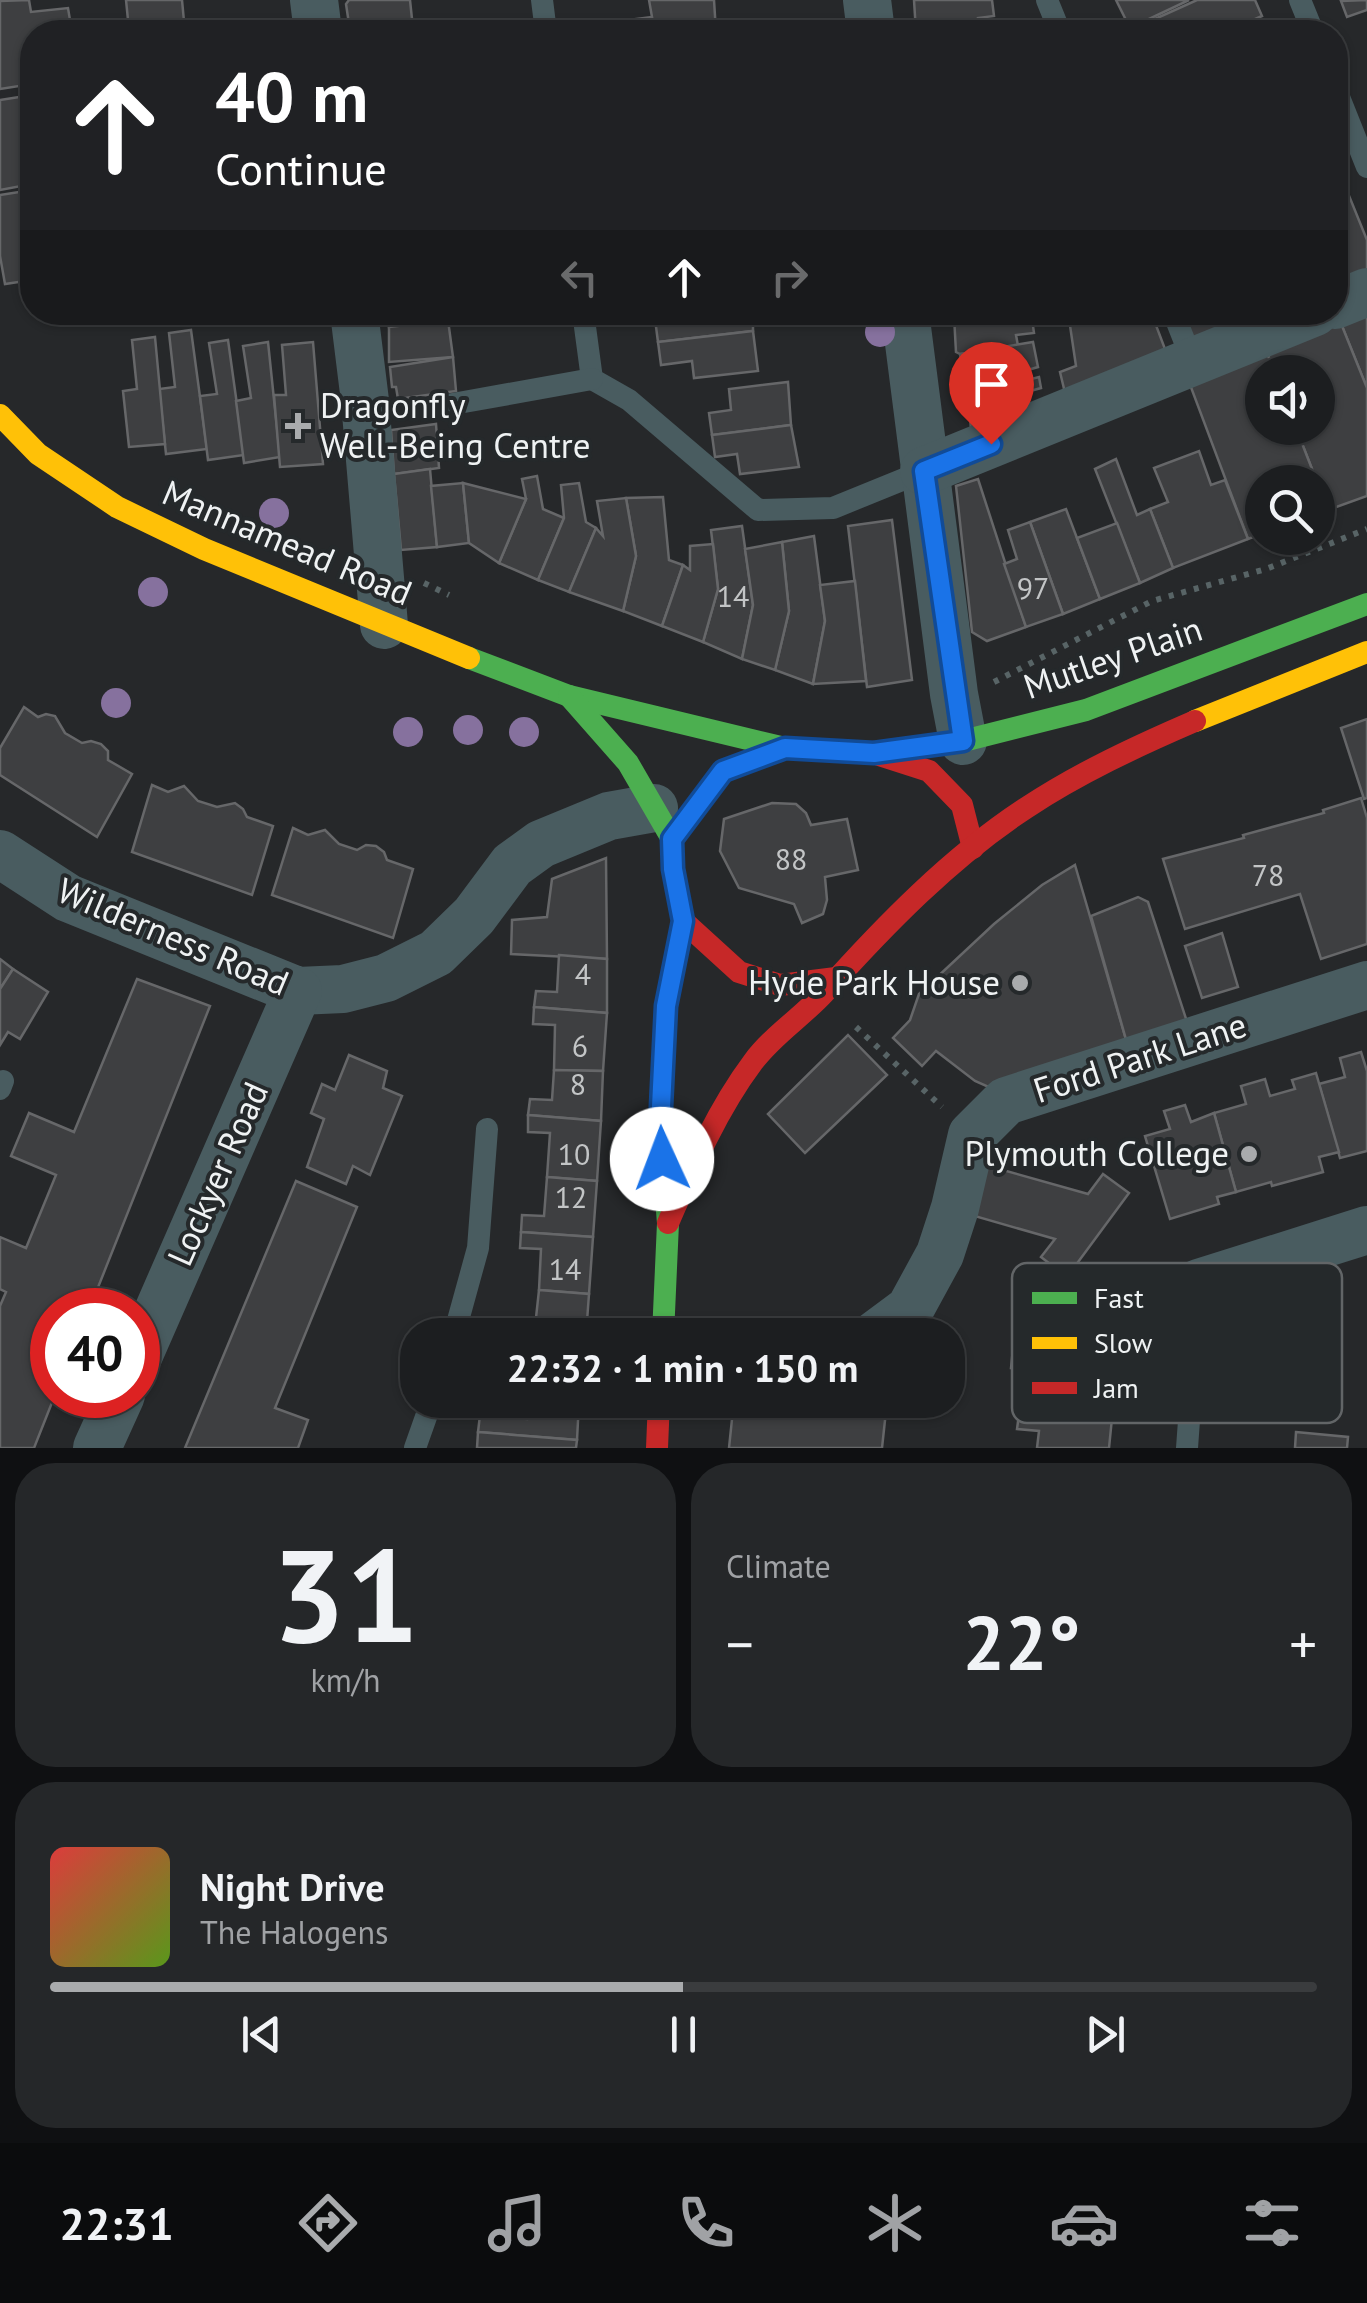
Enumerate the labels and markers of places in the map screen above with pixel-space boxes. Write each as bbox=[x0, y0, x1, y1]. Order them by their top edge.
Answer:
pin bbox=[949, 342, 1034, 445]
place label: Dragonfly Well-Being Centre bbox=[320, 382, 590, 468]
marker: Dragonfly Well-Being Centre bbox=[285, 413, 311, 439]
place label: Hyde Park House bbox=[748, 959, 1000, 1005]
marker: Hyde Park House bbox=[1009, 972, 1031, 994]
place label: Plymouth College bbox=[965, 1130, 1229, 1176]
marker: Plymouth College bbox=[1238, 1143, 1260, 1165]

